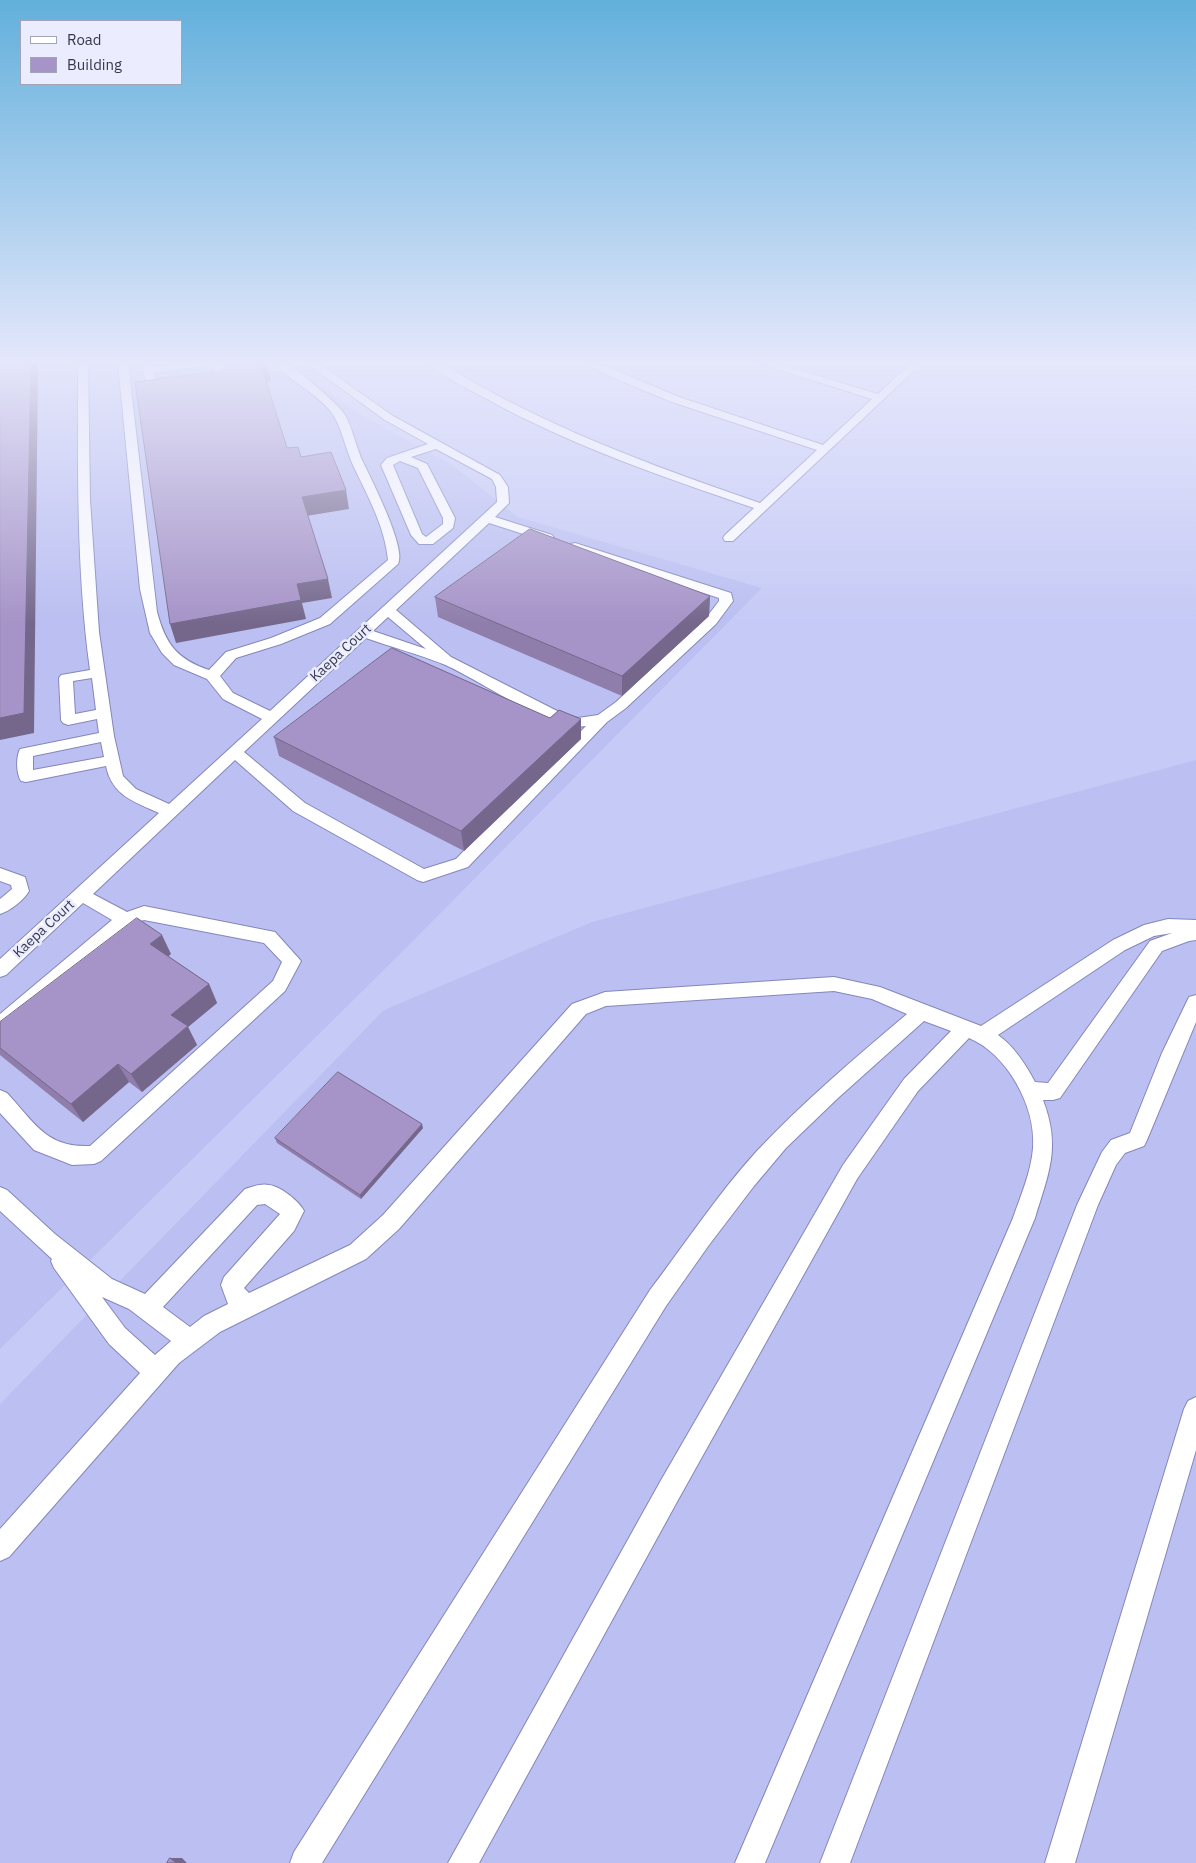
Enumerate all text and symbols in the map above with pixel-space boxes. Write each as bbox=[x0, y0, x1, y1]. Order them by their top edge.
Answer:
legend bbox=[20, 20, 182, 85]
text: Road bbox=[67, 30, 102, 49]
text: Building bbox=[67, 55, 122, 74]
street label: Kaepa Court bbox=[307, 620, 375, 686]
street label: Kaepa Court bbox=[10, 896, 78, 962]

